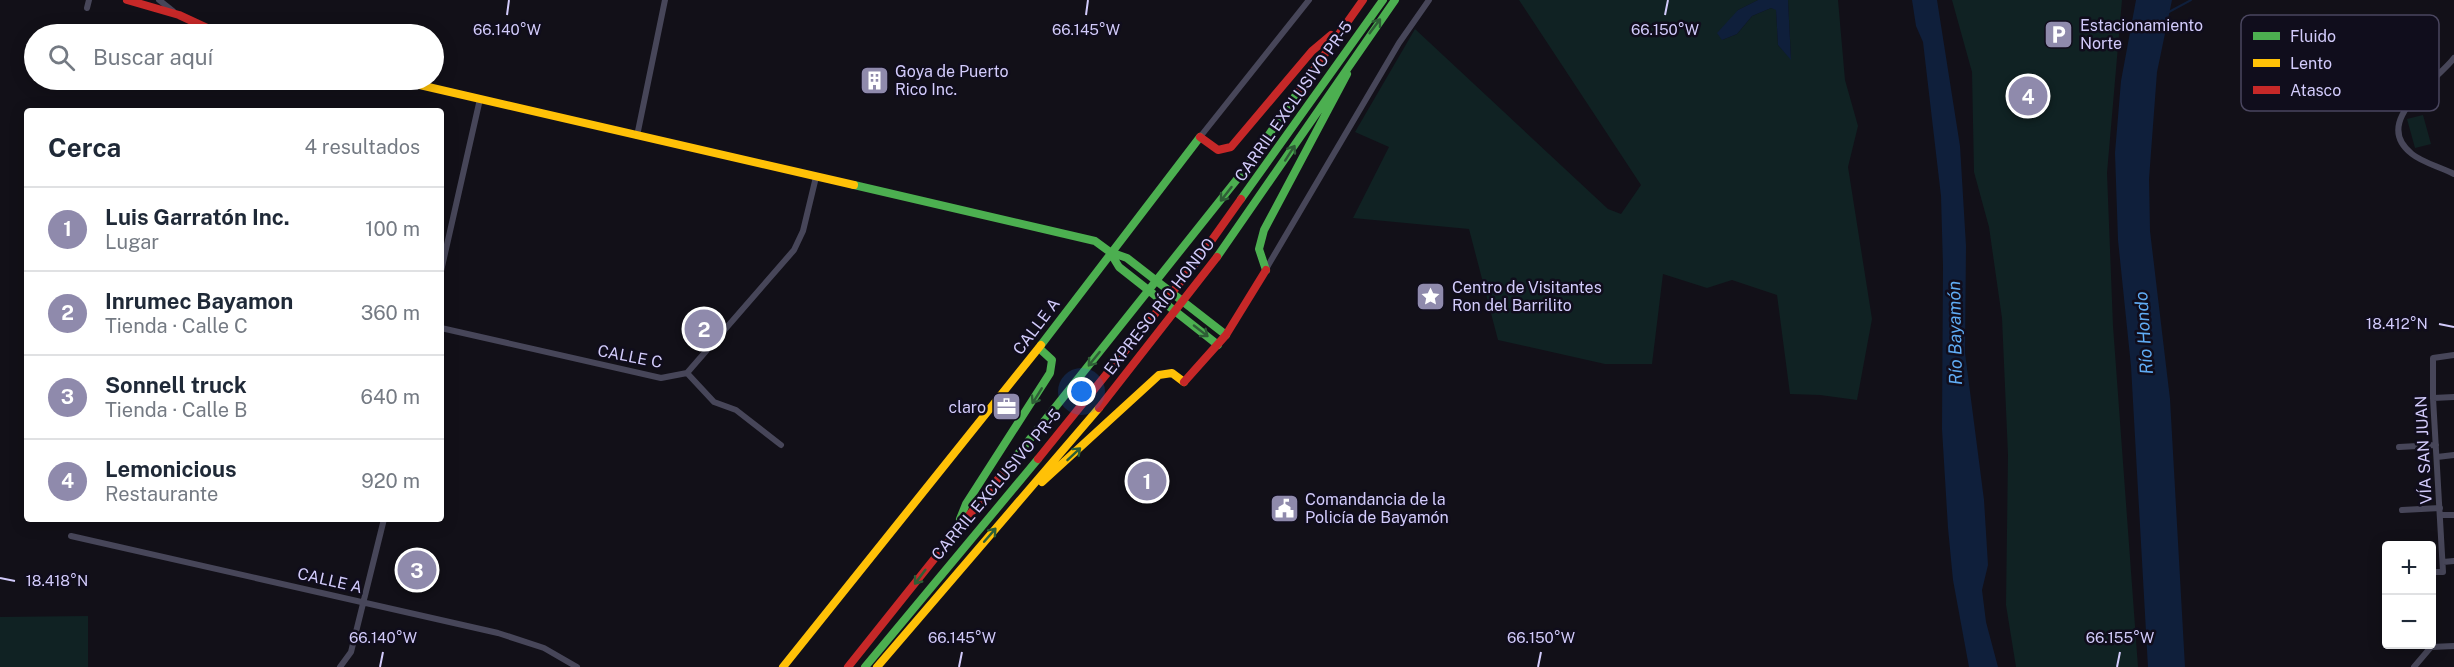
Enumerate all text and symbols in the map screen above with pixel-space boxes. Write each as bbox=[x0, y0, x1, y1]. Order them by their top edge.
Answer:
legend bbox=[2241, 15, 2439, 111]
place label: Estacionamiento Norte bbox=[2080, 16, 2203, 53]
street label: CARRIL EXCLUSIVO PR-5 bbox=[1231, 17, 1356, 185]
one-way arrow bbox=[1369, 18, 1382, 34]
parking icon: Estacionamiento Norte bbox=[2043, 18, 2075, 50]
text: 66.140°W bbox=[473, 21, 541, 38]
text: 66.145°W bbox=[1052, 21, 1120, 38]
text: 66.150°W bbox=[1631, 21, 1699, 38]
search box bbox=[24, 24, 444, 90]
text: Fluido bbox=[2290, 27, 2336, 46]
icon: search bbox=[45, 41, 78, 74]
text: Buscar aquí bbox=[93, 44, 213, 70]
text: Lento bbox=[2290, 54, 2332, 73]
place label: Goya de Puerto Rico Inc. bbox=[895, 62, 1009, 99]
building icon: Goya de Puerto Rico Inc. bbox=[858, 64, 890, 96]
pin: 4 bbox=[2008, 74, 2048, 118]
text: Atasco bbox=[2290, 81, 2341, 100]
text: Cerca bbox=[48, 132, 121, 163]
text: 4 resultados bbox=[304, 135, 420, 159]
one-way arrow bbox=[1284, 146, 1296, 162]
one-way arrow bbox=[1219, 186, 1232, 202]
text: Luis Garratón Inc. bbox=[105, 204, 290, 230]
text: 1 bbox=[63, 217, 72, 241]
text: 100 m bbox=[365, 217, 420, 241]
text: Lugar bbox=[105, 230, 159, 254]
street label: EXPRESO RÍO HONDO bbox=[1099, 234, 1219, 378]
place label: Centro de Visitantes Ron del Barrilito bbox=[1452, 278, 1602, 315]
place icon: Centro de Visitantes Ron del Barrilito bbox=[1415, 280, 1447, 312]
water label: Río Bayamón bbox=[1943, 281, 1966, 385]
text: Inrumec Bayamon bbox=[105, 288, 293, 314]
water label: Río Hondo bbox=[2130, 291, 2157, 375]
street label: CALLE A bbox=[1009, 294, 1064, 358]
text: 2 bbox=[61, 301, 74, 325]
text: 360 m bbox=[361, 301, 420, 325]
pin: 2 bbox=[684, 306, 724, 352]
text: Tienda · Calle C bbox=[105, 314, 248, 338]
text: 18.412°N bbox=[2366, 315, 2428, 332]
one-way arrow bbox=[1192, 324, 1208, 337]
street label: CALLE C bbox=[596, 341, 664, 372]
one-way arrow bbox=[1087, 351, 1101, 366]
text: Sonnell truck bbox=[105, 372, 247, 398]
your location bbox=[1067, 377, 1096, 406]
text: 3 bbox=[61, 385, 74, 409]
text: 640 m bbox=[361, 385, 420, 409]
one-way arrow bbox=[1030, 387, 1042, 404]
office icon: claro bbox=[991, 391, 1023, 423]
street label: VÍA SAN JUAN bbox=[2410, 395, 2436, 505]
text: Tienda · Calle B bbox=[105, 398, 247, 422]
place label: claro bbox=[949, 398, 986, 417]
street label: CARRIL EXCLUSIVO PR-5 bbox=[928, 405, 1065, 564]
one-way arrow bbox=[1066, 447, 1081, 461]
text: Lemonicious bbox=[105, 456, 237, 482]
pin: 1 bbox=[1128, 458, 1166, 504]
text: 4 bbox=[61, 469, 74, 493]
text: 920 m bbox=[361, 469, 420, 493]
text: Restaurante bbox=[105, 482, 218, 506]
place label: Comandancia de la Policía de Bayamón bbox=[1305, 490, 1449, 527]
public building icon: Comandancia de la Policía de Bayamón bbox=[1268, 492, 1300, 524]
one-way arrow bbox=[983, 528, 997, 543]
map controls bbox=[2382, 541, 2436, 649]
button: + bbox=[2382, 541, 2436, 595]
pin: 3 bbox=[398, 548, 436, 592]
street label: CALLE A bbox=[296, 564, 364, 597]
one-way arrow bbox=[914, 569, 927, 585]
text: 18.418°N bbox=[26, 572, 88, 589]
button: − bbox=[2382, 595, 2436, 649]
text: 66.140°W bbox=[349, 629, 417, 646]
text: 66.145°W bbox=[928, 629, 996, 646]
text: 66.150°W bbox=[1507, 629, 1575, 646]
text: 66.155°W bbox=[2086, 629, 2154, 646]

